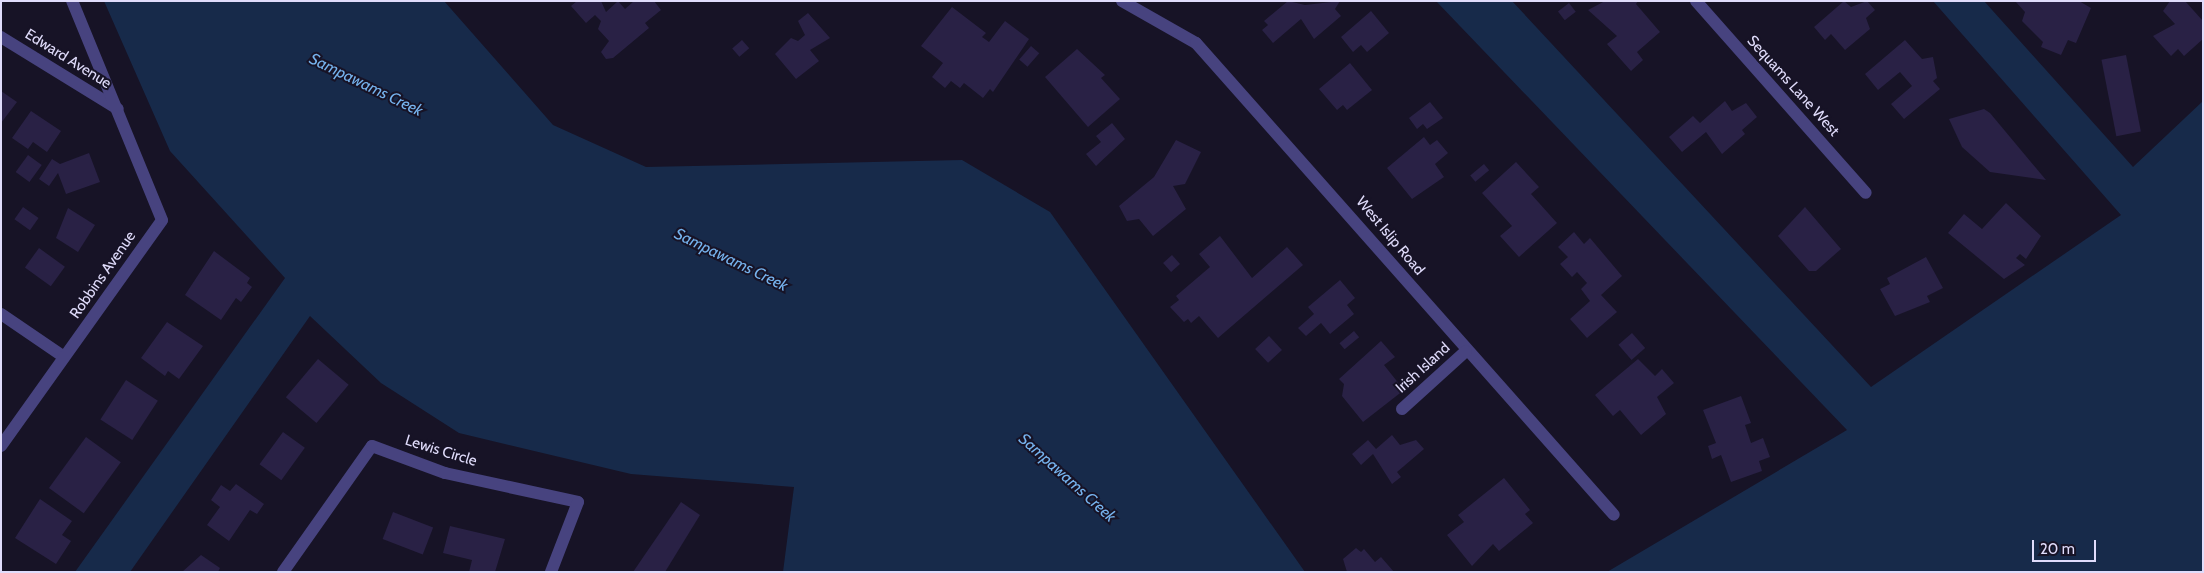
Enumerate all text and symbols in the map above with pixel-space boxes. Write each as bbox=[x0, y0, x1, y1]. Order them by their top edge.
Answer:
street label: Edward Avenue bbox=[22, 25, 114, 93]
street label: Sequams Lane West bbox=[1743, 32, 1843, 140]
water label: Sampawams Creek bbox=[306, 49, 426, 121]
street label: West Islip Road bbox=[1352, 193, 1428, 279]
water label: Sampawams Creek bbox=[671, 224, 791, 296]
street label: Robbins Avenue bbox=[66, 228, 140, 322]
street label: Irish Island bbox=[1392, 339, 1454, 397]
water label: Sampawams Creek bbox=[1015, 429, 1119, 527]
street label: Lewis Circle bbox=[403, 432, 479, 470]
scale bar bbox=[2034, 530, 2098, 562]
text: 20 m bbox=[2040, 540, 2075, 558]

